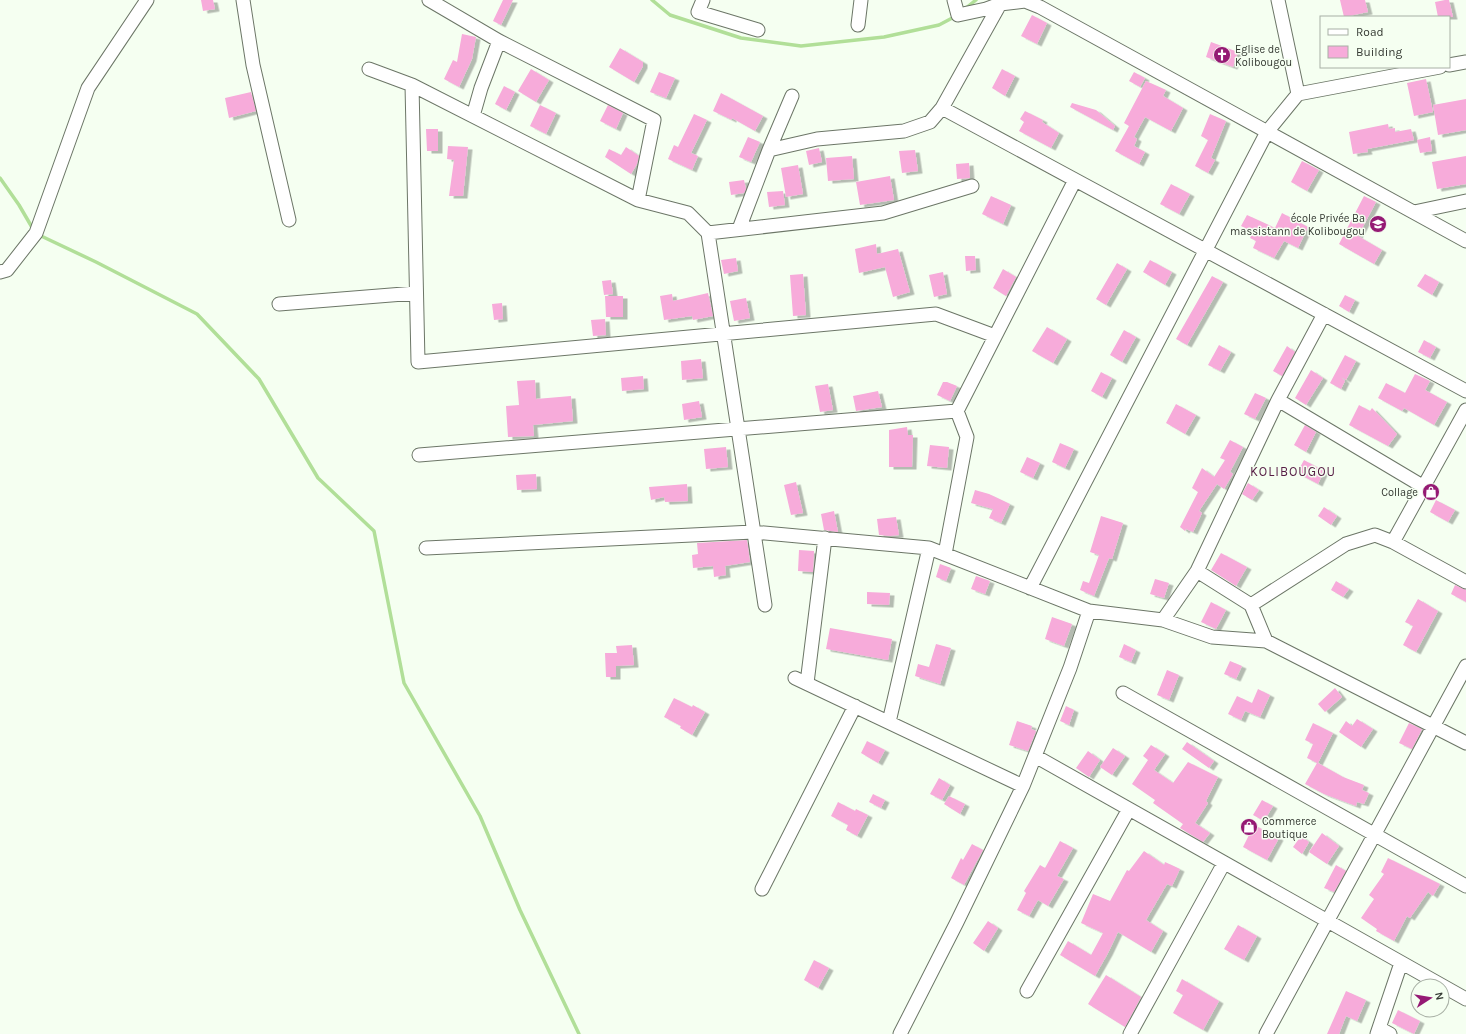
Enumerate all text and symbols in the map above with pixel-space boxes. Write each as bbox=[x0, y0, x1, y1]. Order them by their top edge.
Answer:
legend bbox=[1320, 16, 1450, 68]
text: Road bbox=[1356, 25, 1384, 39]
place label: Eglise de Kolibougou bbox=[1235, 43, 1292, 69]
church icon: Eglise de Kolibougou bbox=[1212, 45, 1232, 65]
text: Building bbox=[1356, 45, 1403, 59]
place label: école Privée Ba massistann de Kolibougou bbox=[1230, 212, 1365, 238]
school or university icon: école Privée Ba massistann de Kolibougou bbox=[1368, 214, 1388, 234]
district label: KOLIBOUGOU bbox=[1250, 464, 1336, 479]
shop icon: Collage bbox=[1421, 482, 1441, 502]
place label: Collage bbox=[1381, 486, 1418, 499]
place label: Commerce Boutique bbox=[1262, 815, 1317, 841]
shop icon: Commerce Boutique bbox=[1239, 817, 1259, 837]
north arrow bbox=[1410, 978, 1450, 1018]
text: N bbox=[1432, 991, 1446, 1001]

